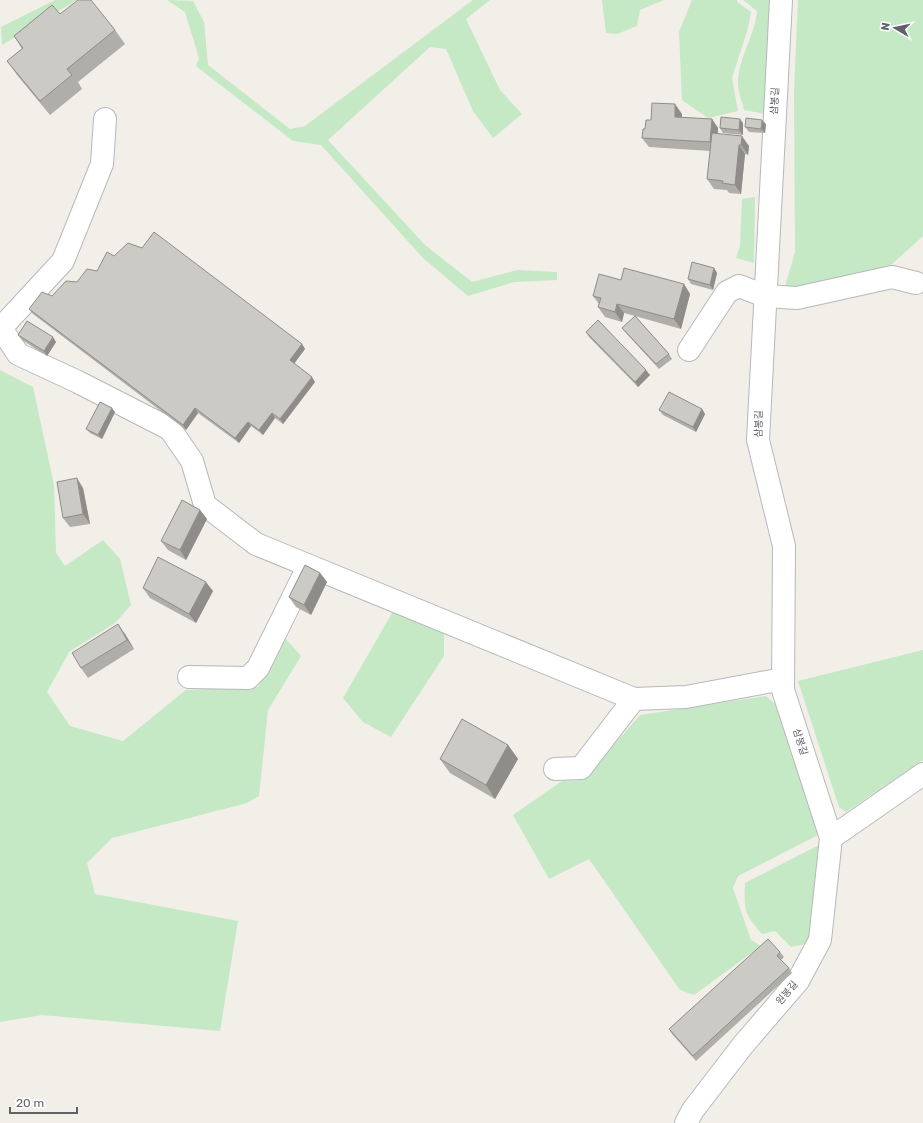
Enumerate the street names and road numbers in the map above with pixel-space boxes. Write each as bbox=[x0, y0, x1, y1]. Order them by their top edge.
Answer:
street label: 삼봉길 bbox=[768, 87, 782, 115]
street label: 삼봉길 bbox=[753, 410, 765, 438]
street label: 삼봉길 bbox=[790, 727, 810, 757]
street label: 원봉길 bbox=[774, 979, 800, 1007]

